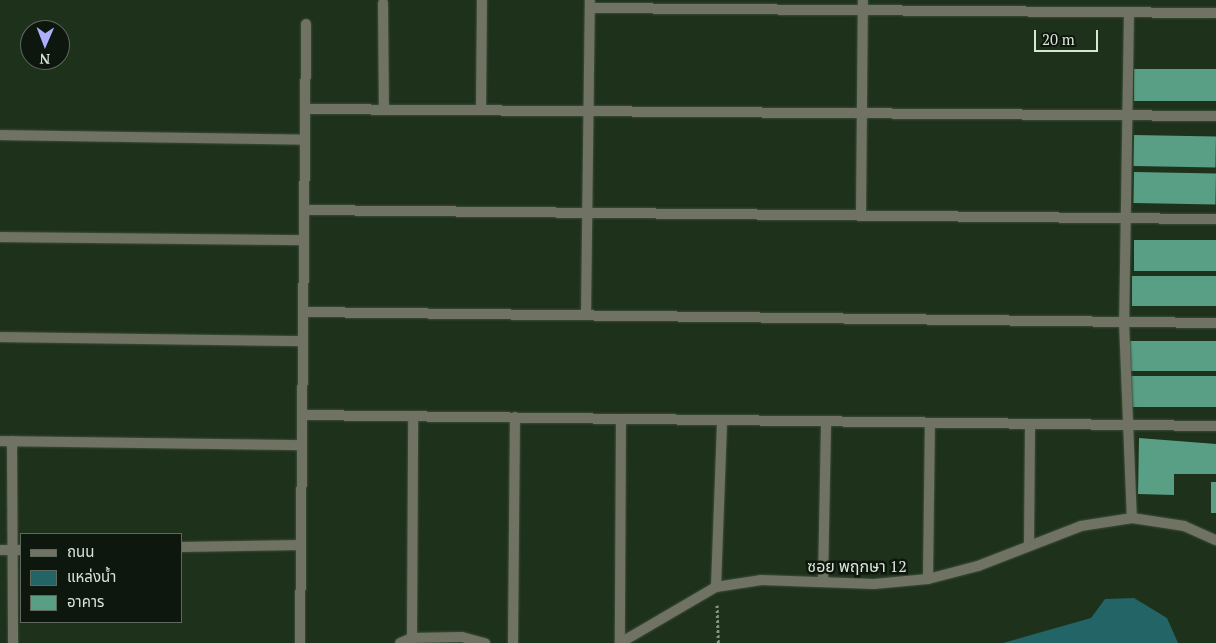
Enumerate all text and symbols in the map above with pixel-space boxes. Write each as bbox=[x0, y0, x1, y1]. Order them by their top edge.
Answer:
north arrow bbox=[20, 20, 70, 70]
scale bar bbox=[1036, 20, 1100, 52]
text: 20 m bbox=[1042, 29, 1075, 49]
text: N bbox=[39, 50, 50, 69]
legend bbox=[20, 533, 182, 623]
text: ถนน bbox=[67, 541, 94, 561]
street label: ซอย พฤกษา 12 bbox=[807, 556, 907, 576]
text: แหล่งน้ำ bbox=[67, 566, 116, 586]
text: อาคาร bbox=[67, 591, 104, 611]

